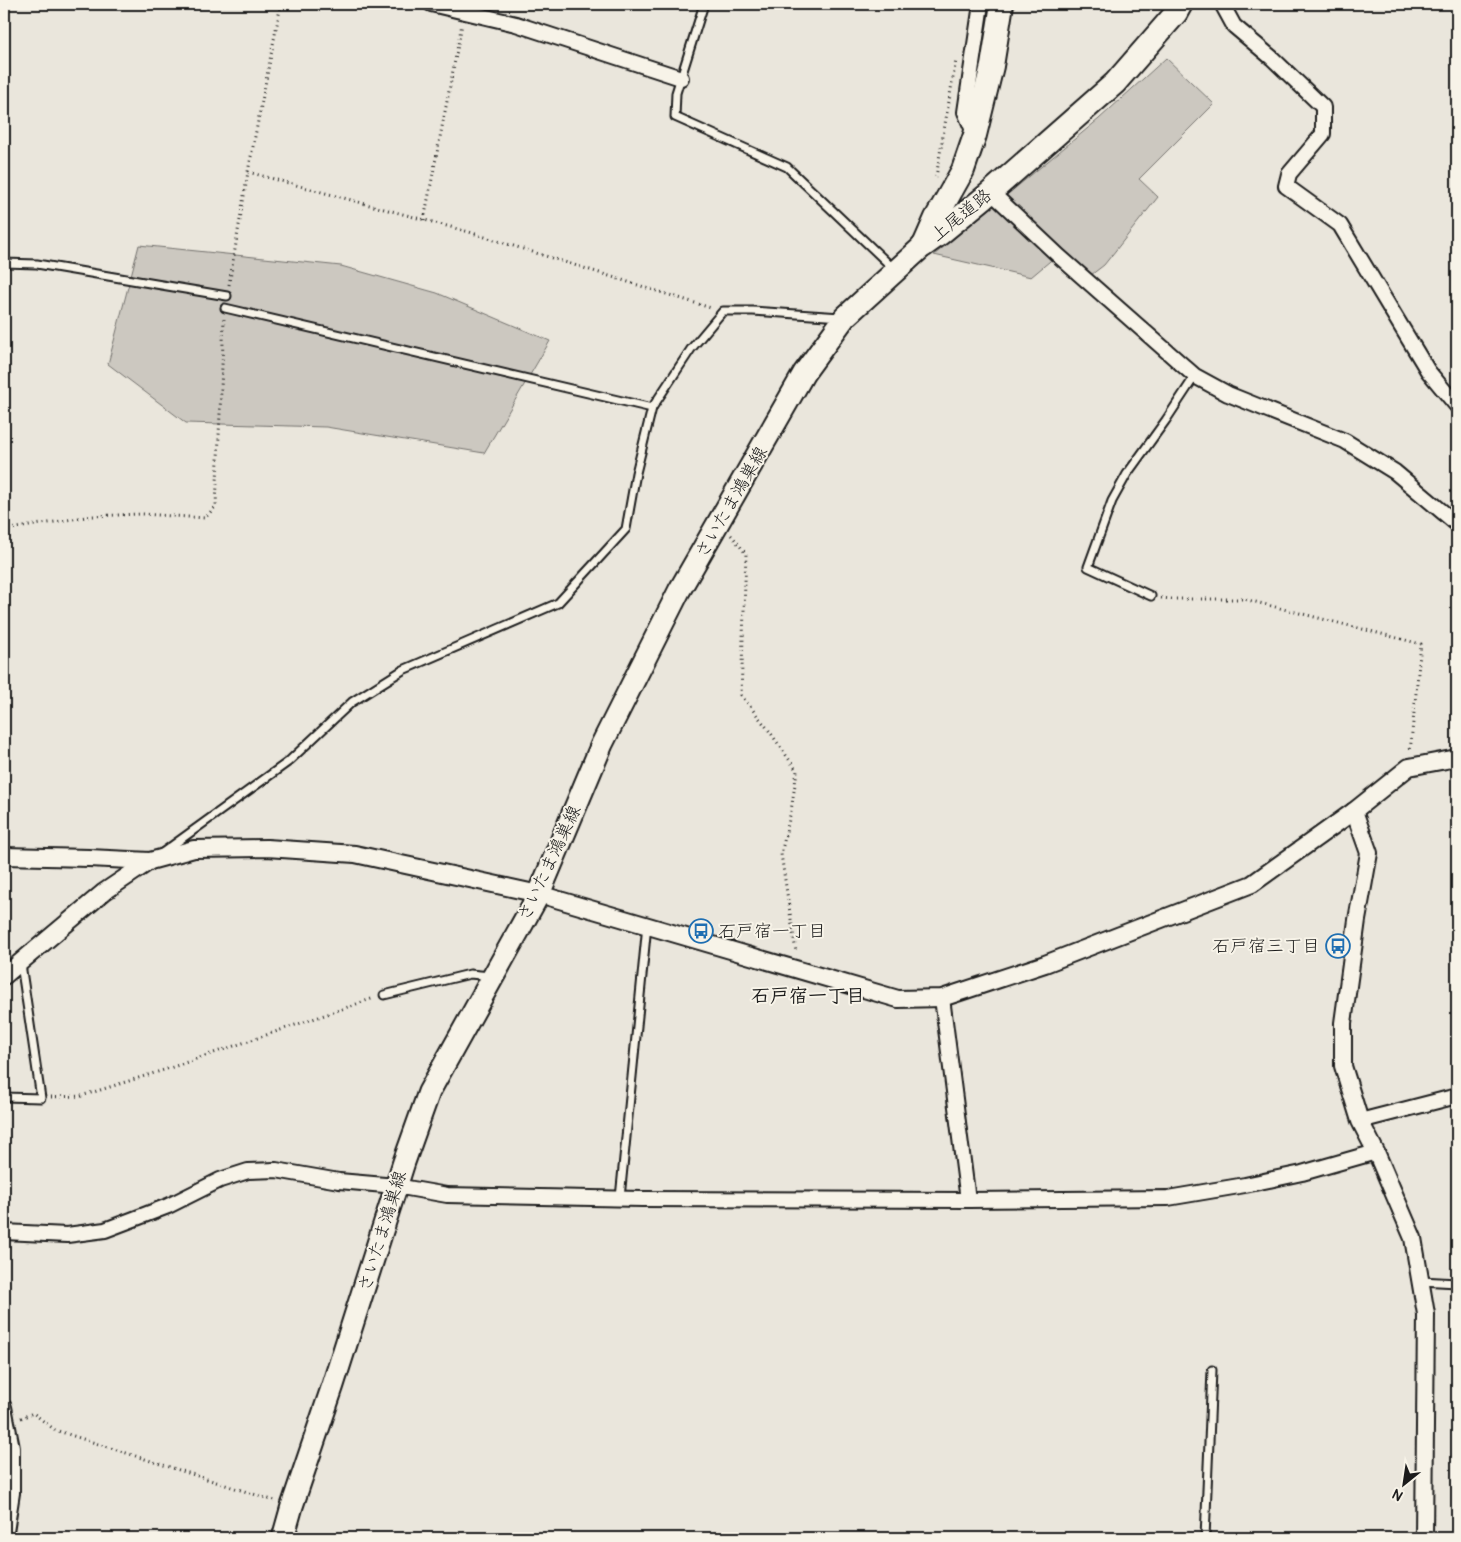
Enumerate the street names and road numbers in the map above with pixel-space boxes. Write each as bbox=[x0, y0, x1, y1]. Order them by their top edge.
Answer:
street label: 上尾道路 bbox=[926, 184, 997, 247]
street label: さいたま鴻巣線 bbox=[690, 442, 773, 562]
street label: さいたま鴻巣線 bbox=[513, 802, 586, 925]
street label: さいたま鴻巣線 bbox=[353, 1168, 412, 1294]

